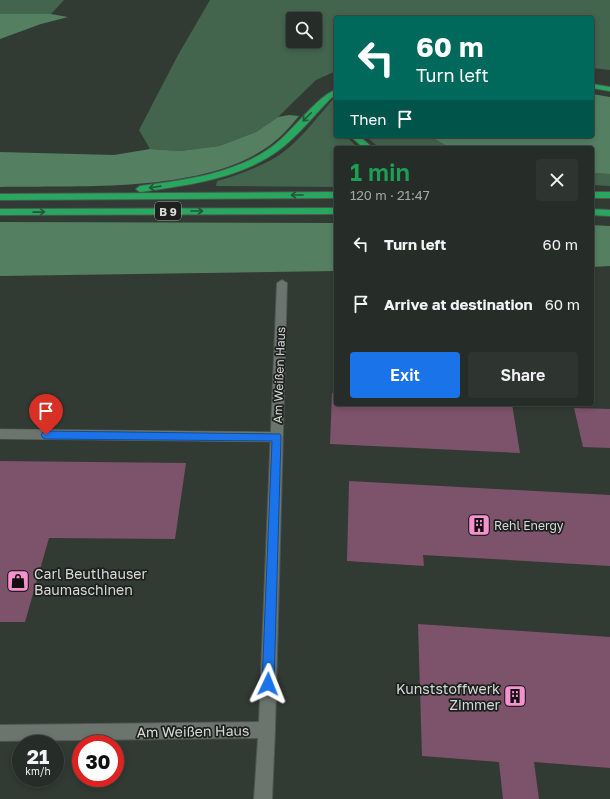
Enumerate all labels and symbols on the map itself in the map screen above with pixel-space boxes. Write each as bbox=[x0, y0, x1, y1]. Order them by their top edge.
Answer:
one-way arrow bbox=[302, 112, 312, 122]
one-way arrow bbox=[149, 183, 162, 191]
one-way arrow bbox=[291, 191, 304, 199]
road number: B 9 bbox=[155, 202, 181, 220]
one-way arrow bbox=[190, 207, 203, 215]
one-way arrow bbox=[32, 208, 45, 215]
street label: Am Weißen Haus bbox=[270, 326, 288, 424]
pin bbox=[29, 394, 63, 435]
building icon: Rehl Energy bbox=[466, 512, 492, 538]
place label: Rehl Energy bbox=[494, 518, 564, 533]
place label: Carl Beutlhauser Baumaschinen bbox=[34, 565, 147, 598]
shop icon: Carl Beutlhauser Baumaschinen bbox=[5, 568, 31, 594]
position arrow bbox=[247, 663, 289, 705]
place label: Kunststoffwerk Zimmer bbox=[396, 680, 501, 713]
building icon: Kunststoffwerk Zimmer bbox=[502, 683, 528, 709]
street label: Am Weißen Haus bbox=[136, 722, 250, 740]
speed limit sign: 30 bbox=[72, 735, 124, 787]

